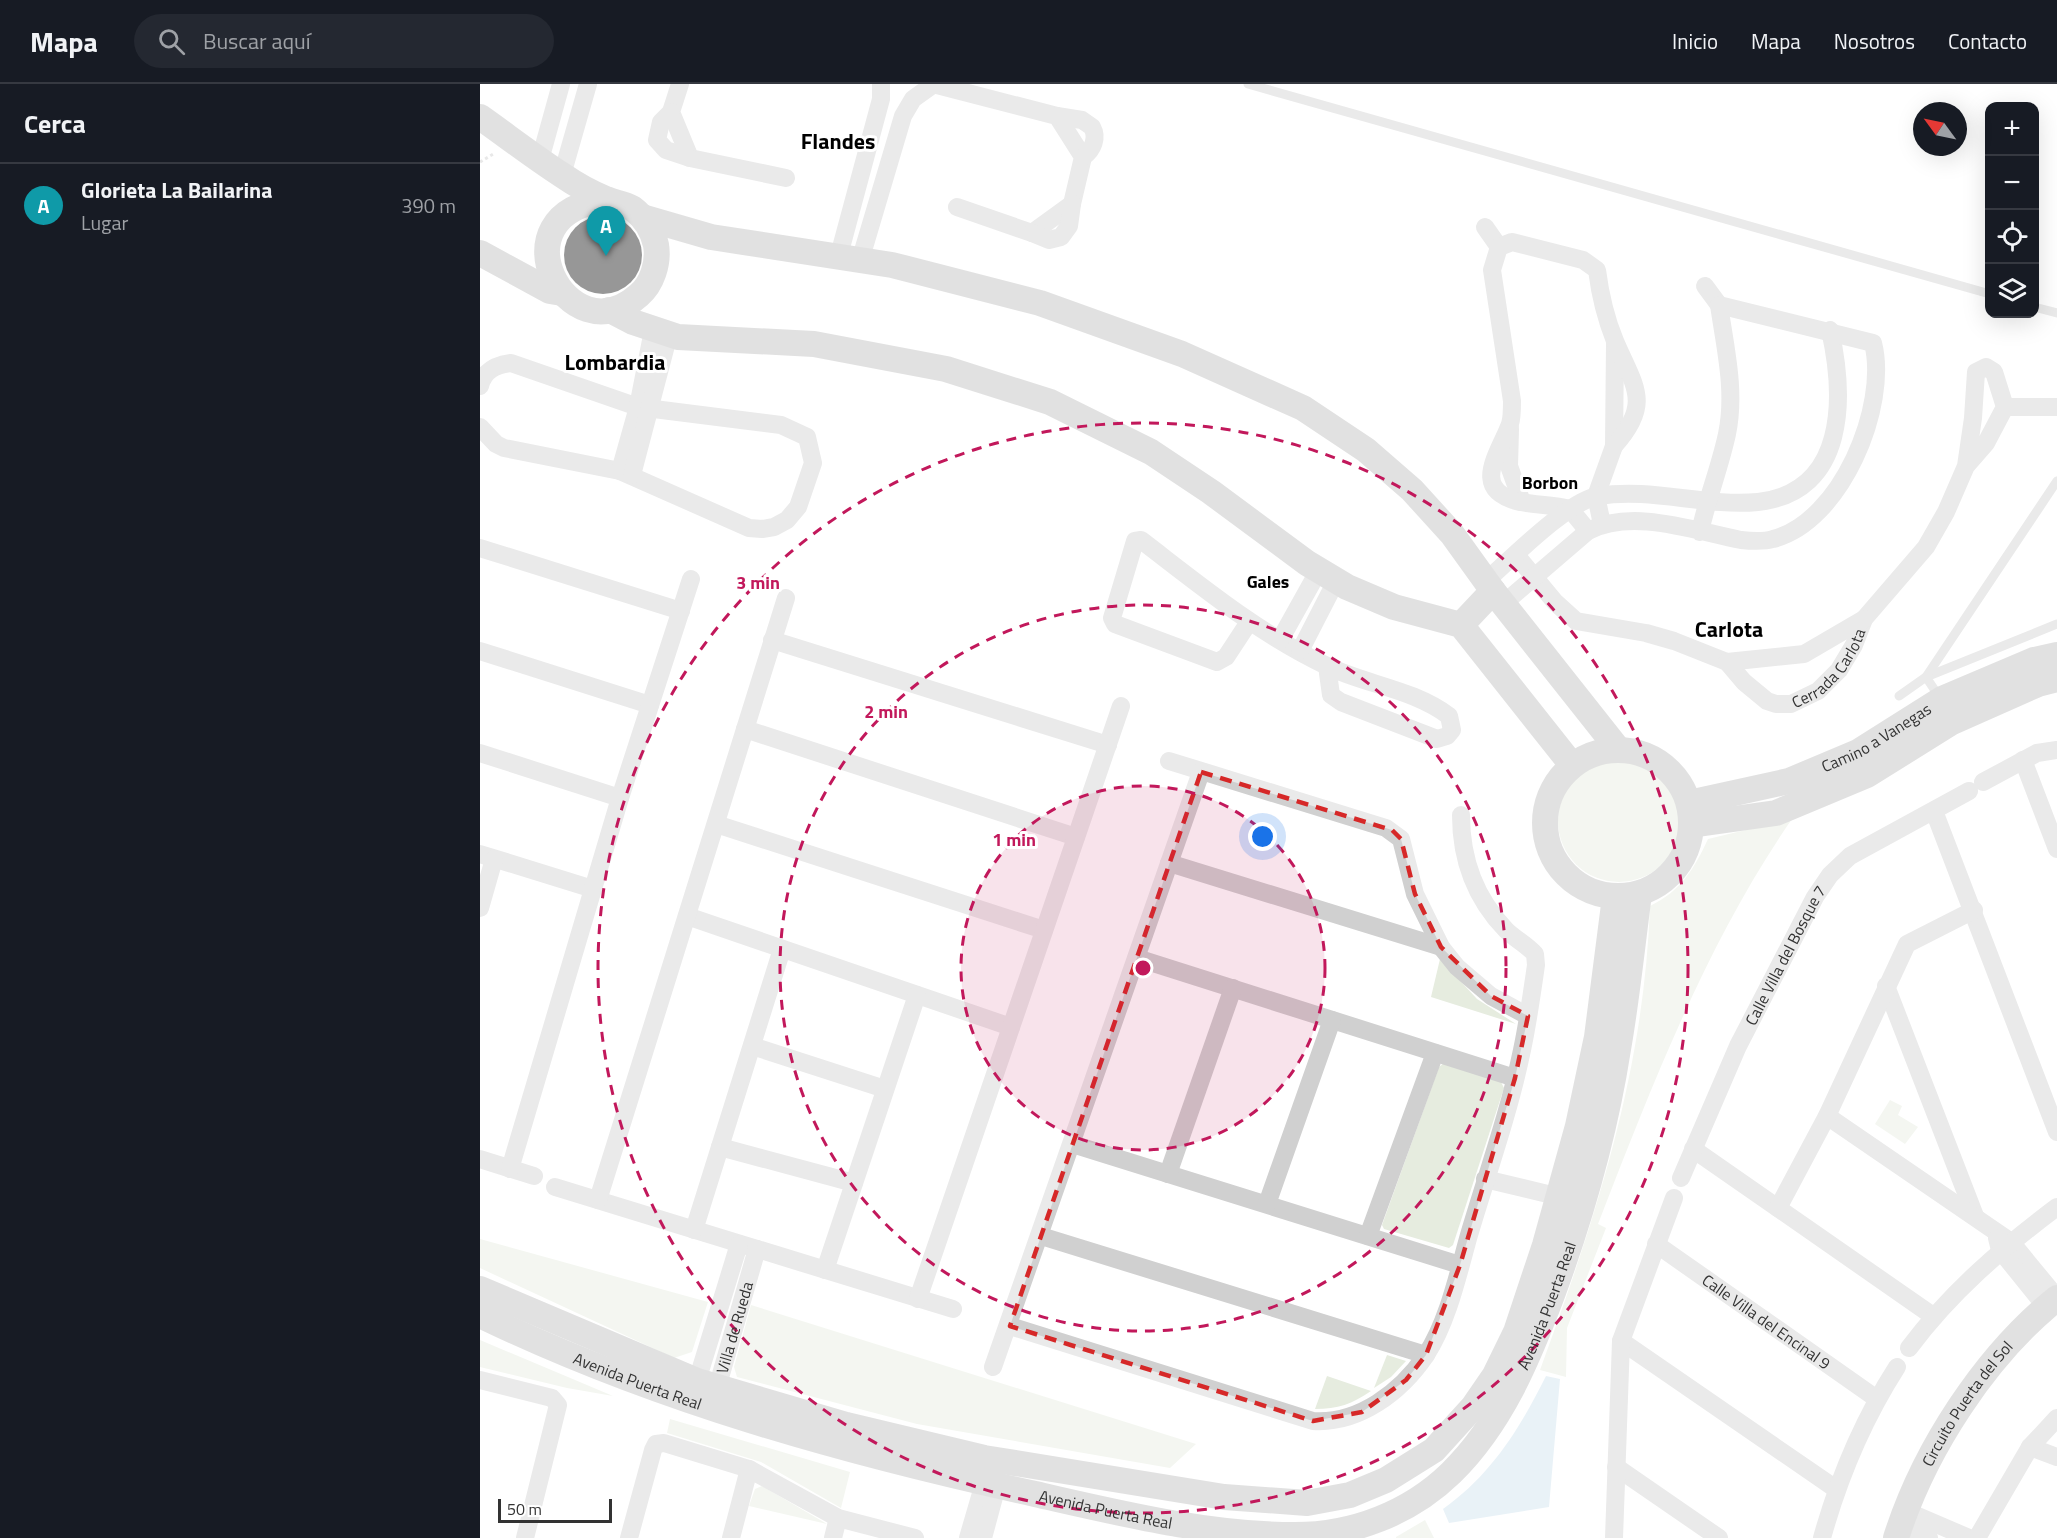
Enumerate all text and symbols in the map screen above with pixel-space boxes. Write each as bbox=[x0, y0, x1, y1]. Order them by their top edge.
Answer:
search box bbox=[134, 14, 554, 68]
text: Mapa bbox=[30, 20, 98, 63]
text: Buscar aquí bbox=[203, 24, 311, 58]
icon: search bbox=[155, 25, 188, 58]
text: Inicio bbox=[1672, 25, 1718, 57]
text: Mapa bbox=[1751, 25, 1801, 57]
text: Nosotros bbox=[1834, 25, 1915, 57]
text: Contacto bbox=[1948, 25, 2027, 57]
north arrow bbox=[1913, 102, 1967, 156]
map controls bbox=[1985, 102, 2039, 318]
button: + bbox=[1985, 102, 2039, 156]
text: Cerca bbox=[24, 104, 86, 143]
district label: Flandes bbox=[801, 124, 875, 158]
button: − bbox=[1985, 156, 2039, 210]
text: Glorieta La Bailarina bbox=[81, 173, 273, 207]
text: A bbox=[37, 190, 50, 221]
text: 390 m bbox=[401, 190, 456, 221]
pin: A bbox=[586, 206, 626, 256]
text: Lugar bbox=[81, 207, 128, 238]
button: locate bbox=[1985, 210, 2039, 264]
button: layers bbox=[1985, 264, 2039, 318]
district label: Lombardia bbox=[565, 345, 665, 379]
district label: Borbon bbox=[1522, 469, 1578, 496]
district label: Gales bbox=[1247, 568, 1289, 595]
text: 3 min bbox=[736, 569, 780, 596]
district label: Carlota bbox=[1695, 612, 1763, 646]
street label: Cerrada Carlota bbox=[1788, 625, 1871, 714]
street label: Camino a Vanegas bbox=[1818, 697, 1936, 778]
text: 2 min bbox=[864, 698, 908, 725]
your location bbox=[1248, 822, 1277, 851]
text: 1 min bbox=[992, 826, 1036, 853]
street label: Calle Villa del Bosque 7 bbox=[1739, 880, 1832, 1029]
centre of rings bbox=[1133, 958, 1153, 978]
street label: Avenida Puerta Real bbox=[1511, 1238, 1582, 1373]
street label: Calle Villa del Encinal 9 bbox=[1697, 1268, 1836, 1375]
street label: Villa de Rueda bbox=[710, 1279, 759, 1376]
street label: Circuito Puerta del Sol bbox=[1915, 1335, 2018, 1470]
street label: Avenida Puerta Real bbox=[570, 1346, 705, 1416]
street label: Avenida Puerta Real bbox=[1037, 1483, 1174, 1535]
scale bar bbox=[498, 1496, 612, 1524]
text: 50 m bbox=[507, 1497, 542, 1521]

